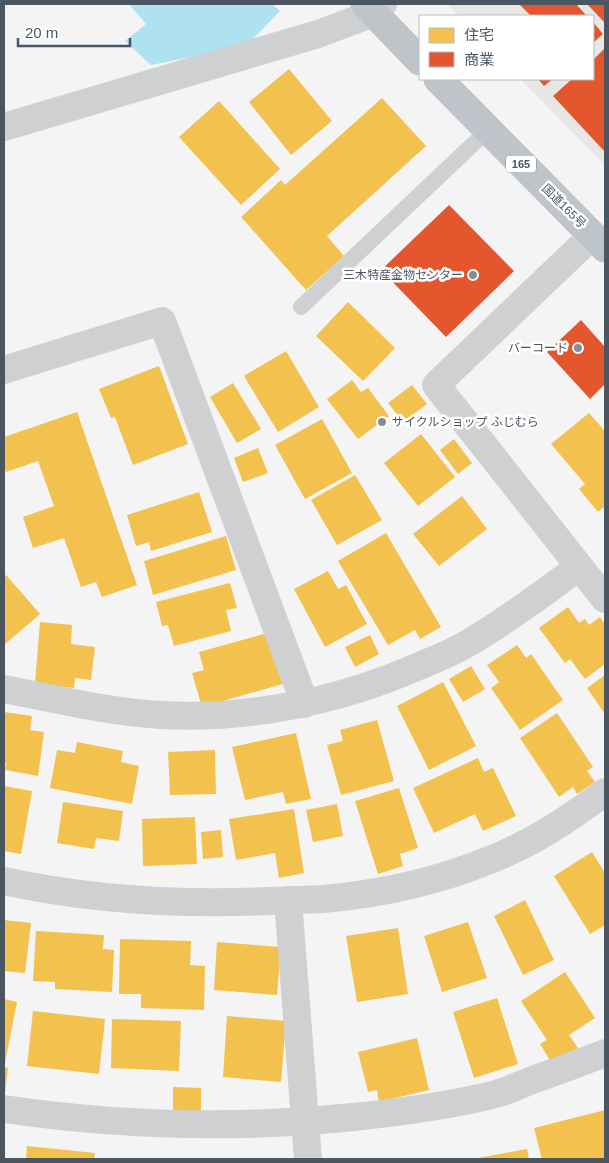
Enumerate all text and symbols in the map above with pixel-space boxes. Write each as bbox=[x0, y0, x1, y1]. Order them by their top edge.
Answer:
scale bar bbox=[18, 15, 130, 47]
legend bbox=[419, 15, 594, 80]
text: 20 m bbox=[25, 24, 58, 41]
text: 住宅 bbox=[464, 26, 494, 43]
text: 商業 bbox=[464, 51, 494, 68]
road number: 165 bbox=[506, 156, 536, 172]
street label: 国道165号 bbox=[539, 181, 589, 231]
place label: 三木特産金物センター bbox=[343, 268, 463, 282]
marker: 三木特産金物センター bbox=[467, 269, 479, 281]
place label: バーコード bbox=[508, 341, 568, 355]
marker: バーコード bbox=[572, 342, 584, 354]
place label: サイクルショップ ふじむら bbox=[392, 415, 539, 429]
marker: サイクルショップ ふじむら bbox=[376, 416, 388, 428]

